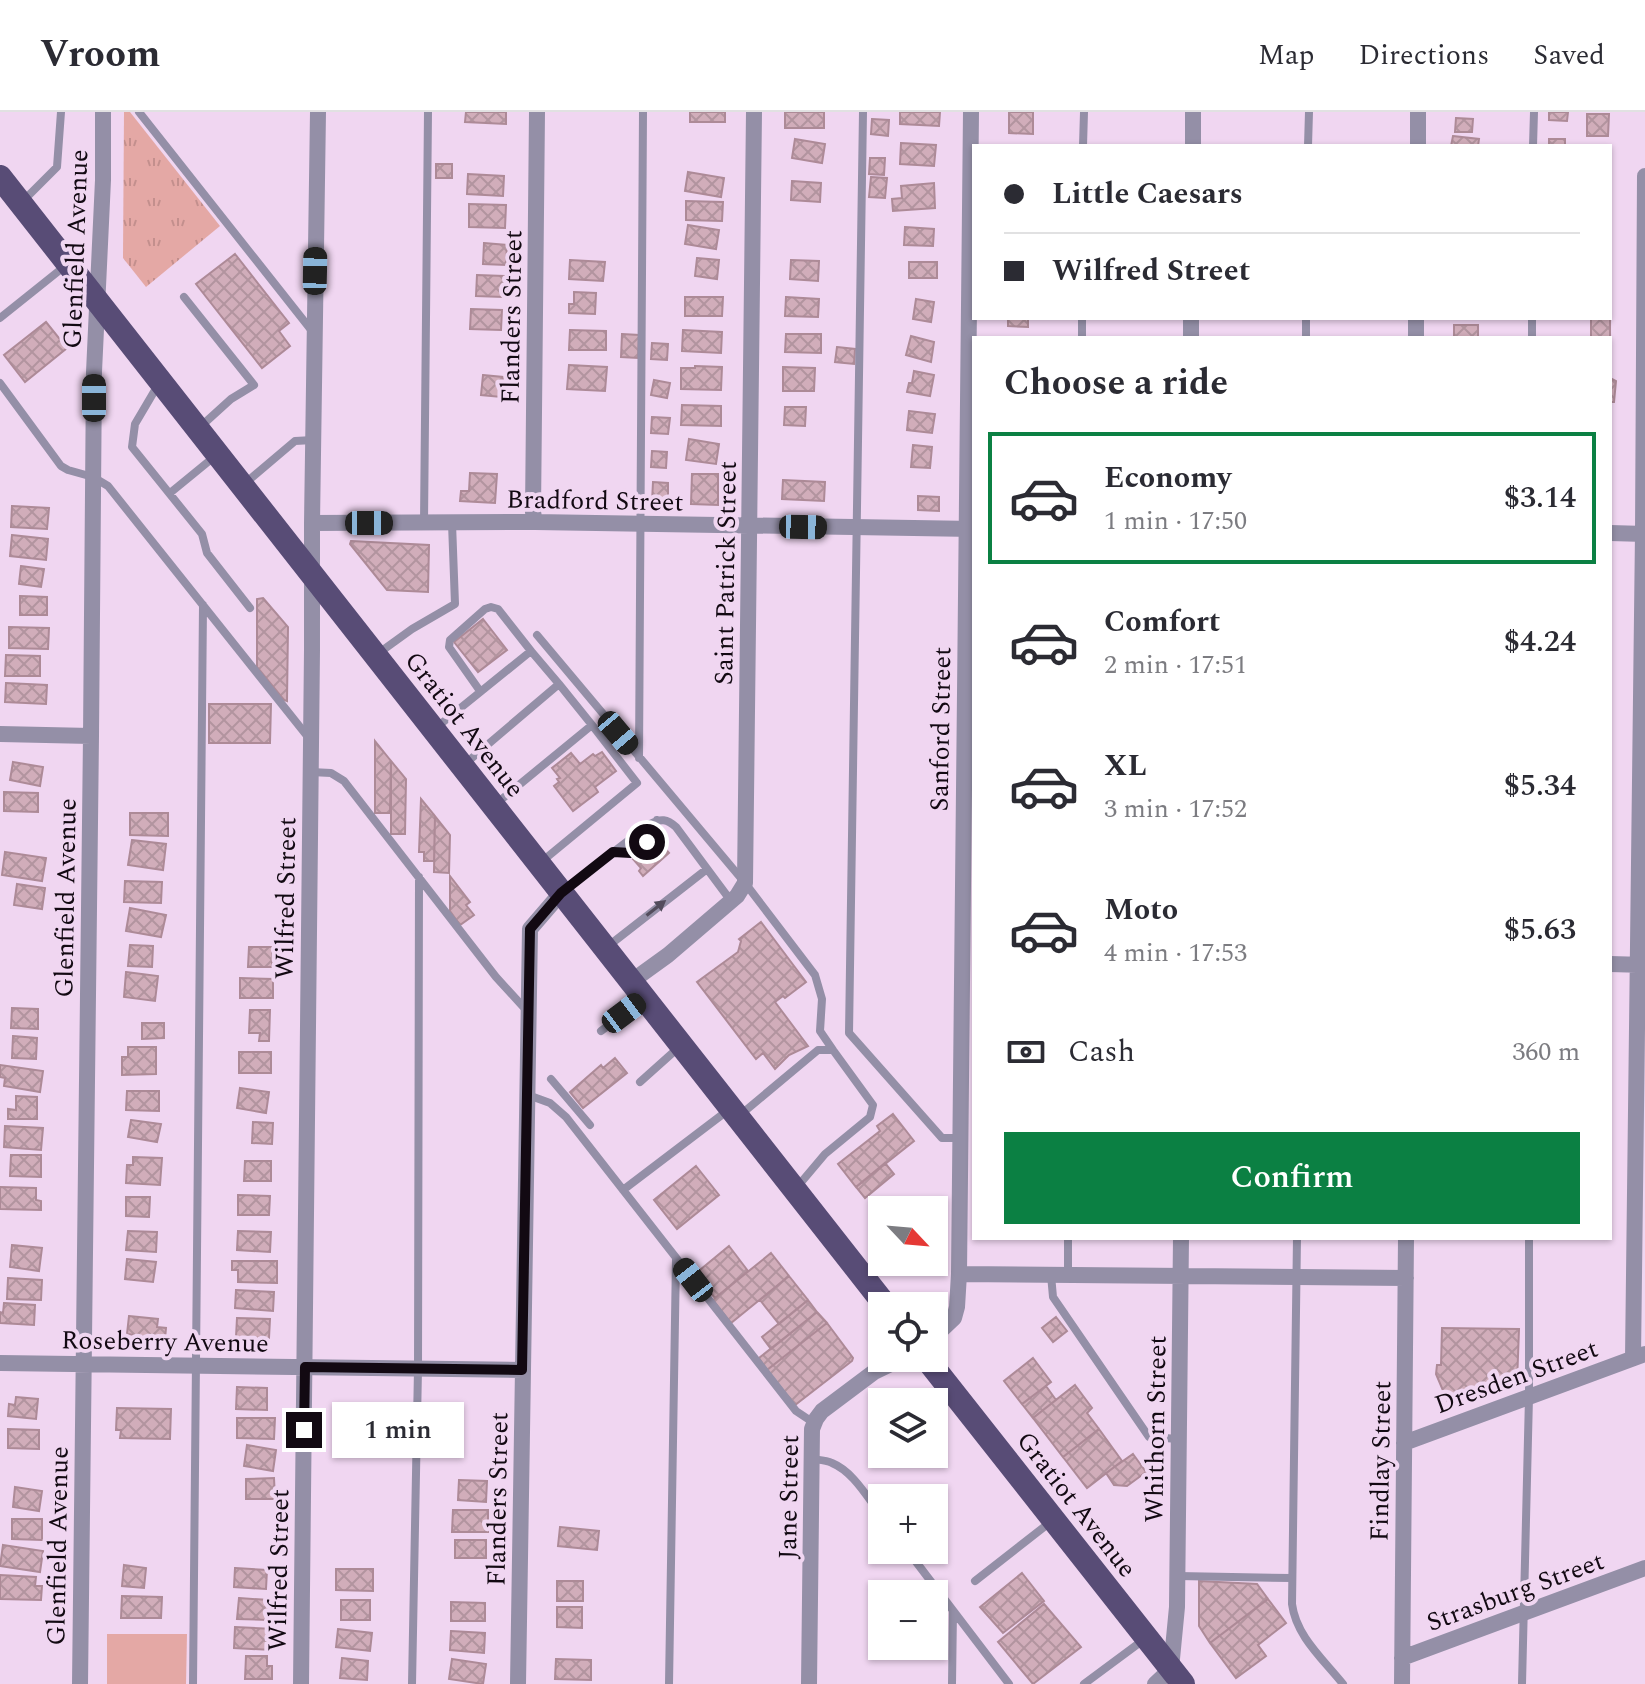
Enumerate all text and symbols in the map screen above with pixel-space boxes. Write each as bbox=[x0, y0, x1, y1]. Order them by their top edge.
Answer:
text: Vroom bbox=[40, 26, 160, 84]
text: Map bbox=[1258, 34, 1315, 77]
text: Directions bbox=[1359, 34, 1489, 77]
text: Saved bbox=[1533, 34, 1605, 77]
street label: Glenfield Avenue bbox=[53, 149, 99, 349]
text: Little Caesars bbox=[1052, 171, 1243, 217]
street label: Flanders Street bbox=[490, 230, 534, 405]
car bbox=[303, 247, 327, 295]
text: Wilfred Street bbox=[1052, 248, 1250, 294]
text: Choose a ride bbox=[1004, 356, 1228, 411]
car bbox=[82, 374, 106, 422]
text: Economy bbox=[1104, 455, 1231, 501]
street label: Saint Patrick Street bbox=[704, 460, 748, 686]
icon: car bbox=[1008, 462, 1080, 534]
text: $3.14 bbox=[1504, 475, 1576, 521]
street label: Bradford Street bbox=[506, 479, 684, 523]
text: 1 min · 17:50 bbox=[1104, 501, 1247, 541]
car bbox=[345, 511, 393, 535]
car bbox=[779, 515, 827, 539]
text: Comfort bbox=[1104, 599, 1220, 645]
icon: car bbox=[1008, 606, 1080, 678]
text: $4.24 bbox=[1504, 619, 1576, 665]
street label: Gratiot Avenue bbox=[394, 643, 534, 806]
text: 2 min · 17:51 bbox=[1104, 645, 1247, 685]
street label: Sanford Street bbox=[920, 646, 962, 812]
car bbox=[593, 707, 643, 759]
text: XL bbox=[1104, 743, 1147, 789]
icon: car bbox=[1008, 750, 1080, 822]
text: $5.34 bbox=[1504, 763, 1576, 809]
text: 3 min · 17:52 bbox=[1104, 789, 1247, 829]
street label: Glenfield Avenue bbox=[44, 798, 88, 998]
street label: Wilfred Street bbox=[265, 817, 307, 979]
route start bbox=[629, 824, 665, 860]
text: Moto bbox=[1104, 887, 1178, 933]
icon: car bbox=[1008, 894, 1080, 966]
one-way arrow bbox=[646, 901, 666, 917]
text: $5.63 bbox=[1504, 907, 1576, 953]
text: 4 min · 17:53 bbox=[1104, 933, 1247, 973]
car bbox=[598, 989, 650, 1037]
text: Cash bbox=[1068, 1029, 1135, 1075]
icon: cash bbox=[1004, 1030, 1048, 1074]
text: 360 m bbox=[1512, 1032, 1580, 1072]
button: Confirm bbox=[1004, 1132, 1580, 1224]
north arrow bbox=[868, 1196, 948, 1276]
map controls bbox=[868, 1196, 948, 1660]
car bbox=[669, 1254, 717, 1306]
button: locate bbox=[868, 1292, 948, 1372]
street label: Roseberry Avenue bbox=[61, 1320, 269, 1364]
street label: Dresden Street bbox=[1429, 1329, 1604, 1425]
street label: Whithorn Street bbox=[1134, 1335, 1178, 1523]
street label: Findlay Street bbox=[1360, 1380, 1402, 1542]
button: layers bbox=[868, 1388, 948, 1468]
callout: 1 min bbox=[332, 1402, 464, 1458]
text: 1 min bbox=[364, 1410, 432, 1450]
route end bbox=[286, 1412, 322, 1448]
street label: Flanders Street bbox=[476, 1412, 520, 1587]
street label: Gratiot Avenue bbox=[1006, 1423, 1146, 1586]
street label: Jane Street bbox=[768, 1434, 810, 1560]
street label: Glenfield Avenue bbox=[36, 1446, 80, 1646]
button: + bbox=[868, 1484, 948, 1564]
street label: Wilfred Street bbox=[258, 1489, 300, 1651]
street label: Strasburg Street bbox=[1421, 1541, 1610, 1643]
button: − bbox=[868, 1580, 948, 1660]

